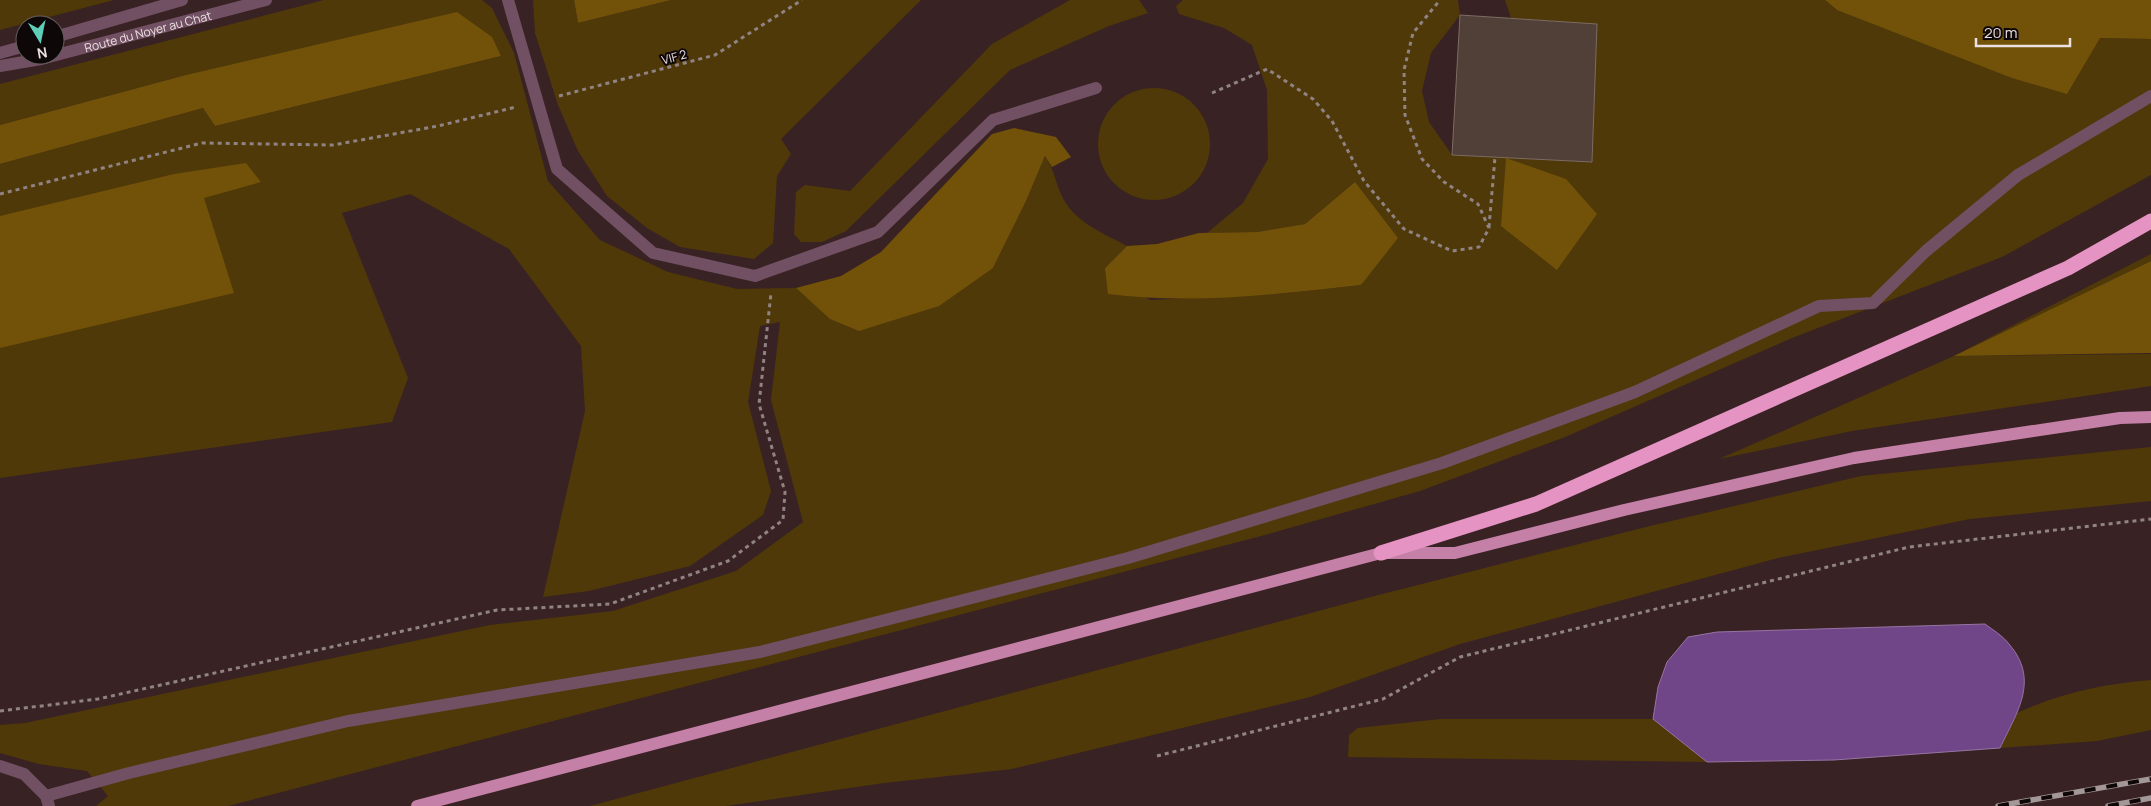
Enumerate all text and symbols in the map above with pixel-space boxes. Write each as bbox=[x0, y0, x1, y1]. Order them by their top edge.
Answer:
street label: Route du Noyer au Chat bbox=[82, 6, 213, 56]
north arrow bbox=[15, 15, 65, 65]
scale bar bbox=[1976, 15, 2070, 47]
text: 20 m bbox=[1984, 22, 2017, 43]
text: N bbox=[36, 43, 49, 64]
street label: VIF 2 bbox=[660, 45, 689, 68]

